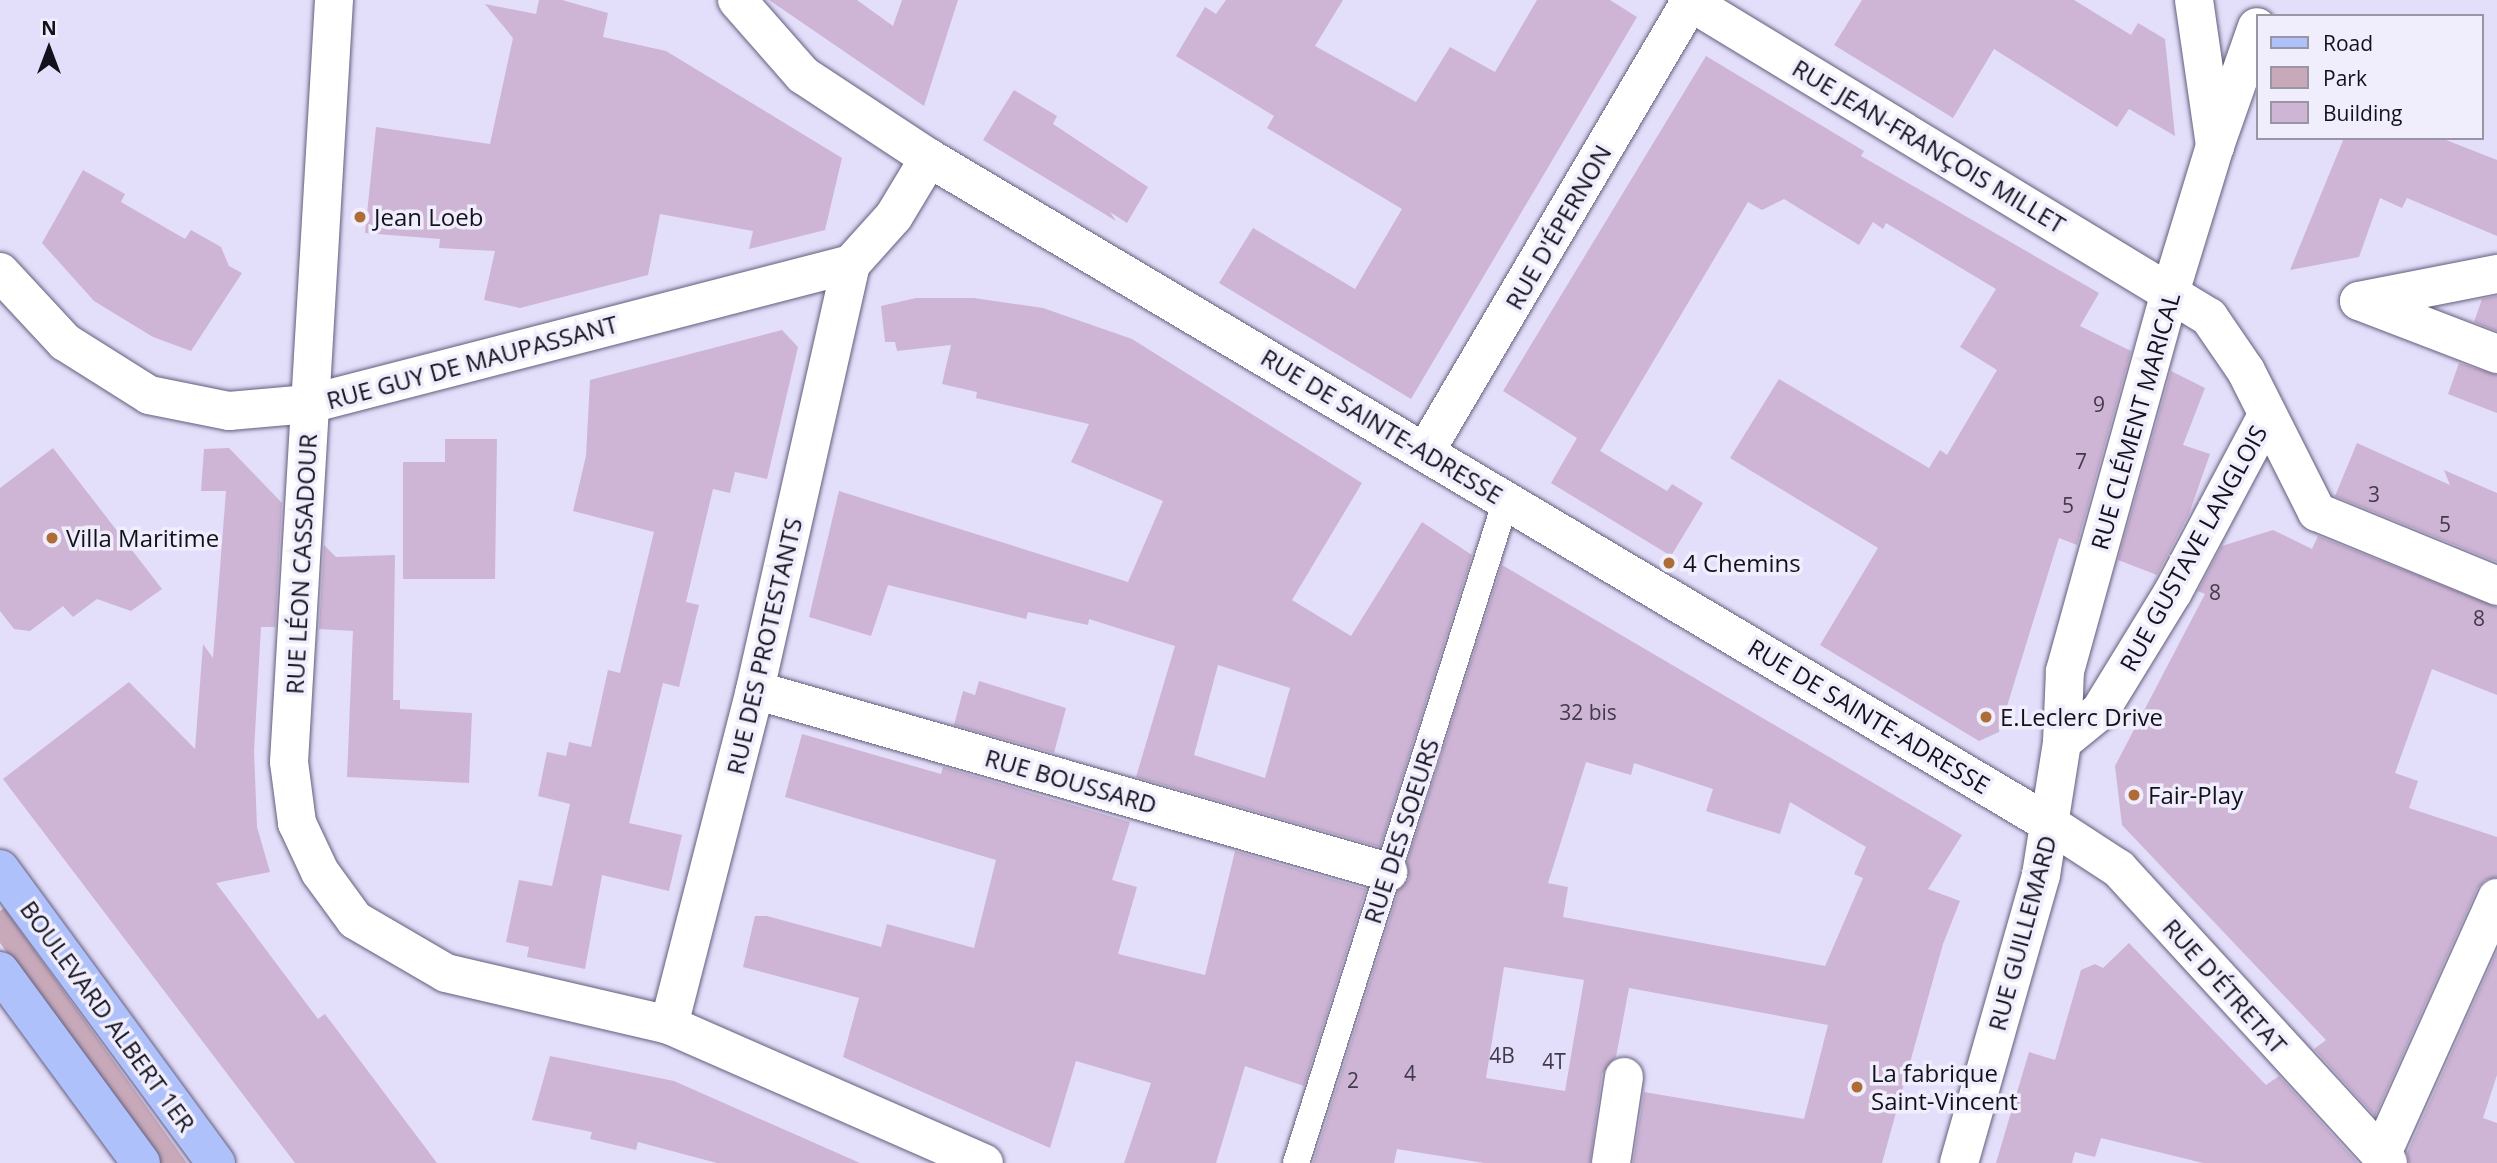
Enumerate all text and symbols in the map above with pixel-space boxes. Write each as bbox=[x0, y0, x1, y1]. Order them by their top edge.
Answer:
north arrow bbox=[14, 14, 84, 84]
legend bbox=[2256, 14, 2483, 140]
text: N bbox=[41, 15, 57, 41]
text: Road bbox=[2323, 29, 2373, 57]
street label: RUE JEAN-FRANÇOIS MILLET bbox=[1787, 53, 2071, 239]
text: Park bbox=[2323, 64, 2367, 92]
text: Building bbox=[2323, 99, 2402, 127]
street label: RUE D'ÉPERNON bbox=[1499, 140, 1617, 314]
place label: Jean Loeb bbox=[374, 203, 483, 231]
marker: Jean Loeb bbox=[352, 209, 368, 225]
street label: RUE CLÉMENT MARICAL bbox=[2084, 289, 2186, 553]
street label: RUE GUY DE MAUPASSANT bbox=[323, 309, 621, 415]
street label: RUE DE SAINTE-ADRESSE bbox=[1256, 342, 1508, 510]
house number: 9 bbox=[2093, 391, 2105, 417]
street label: RUE GUSTAVE LANGLOIS bbox=[2113, 420, 2273, 676]
street label: RUE LÉON CASSADOUR bbox=[280, 433, 322, 695]
house number: 7 bbox=[2075, 448, 2087, 474]
house number: 3 bbox=[2368, 481, 2380, 507]
house number: 5 bbox=[2062, 492, 2074, 518]
house number: 5 bbox=[2439, 511, 2451, 537]
street label: RUE DES PROTESTANTS bbox=[720, 515, 808, 777]
place label: Villa Maritime bbox=[66, 524, 219, 552]
marker: Villa Maritime bbox=[44, 530, 60, 546]
place label: 4 Chemins bbox=[1683, 549, 1801, 577]
marker: 4 Chemins bbox=[1661, 555, 1677, 571]
house number: 8 bbox=[2209, 579, 2221, 605]
house number: 8 bbox=[2473, 605, 2485, 631]
street label: RUE DE SAINTE-ADRESSE bbox=[1743, 632, 1995, 800]
house number: 32 bis bbox=[1559, 699, 1617, 725]
place label: E.Leclerc Drive bbox=[2000, 703, 2163, 731]
marker: E.Leclerc Drive bbox=[1978, 709, 1994, 725]
street label: RUE DES SOEURS bbox=[1358, 735, 1444, 927]
street label: RUE BOUSSARD bbox=[982, 743, 1160, 819]
place label: Fair-Play bbox=[2148, 781, 2243, 809]
marker: Fair-Play bbox=[2126, 787, 2142, 803]
street label: RUE GUILLEMARD bbox=[1982, 832, 2062, 1034]
street label: BOULEVARD ALBERT 1ER bbox=[15, 895, 201, 1137]
street label: RUE D'ÉTRETAT bbox=[2157, 913, 2293, 1059]
house number: 4B bbox=[1489, 1042, 1515, 1068]
house number: 4T bbox=[1542, 1048, 1566, 1074]
place label: La fabrique Saint-Vincent bbox=[1871, 1059, 2018, 1115]
house number: 4 bbox=[1404, 1060, 1416, 1086]
house number: 2 bbox=[1347, 1067, 1359, 1093]
marker: La fabrique Saint-Vincent bbox=[1849, 1079, 1865, 1095]

